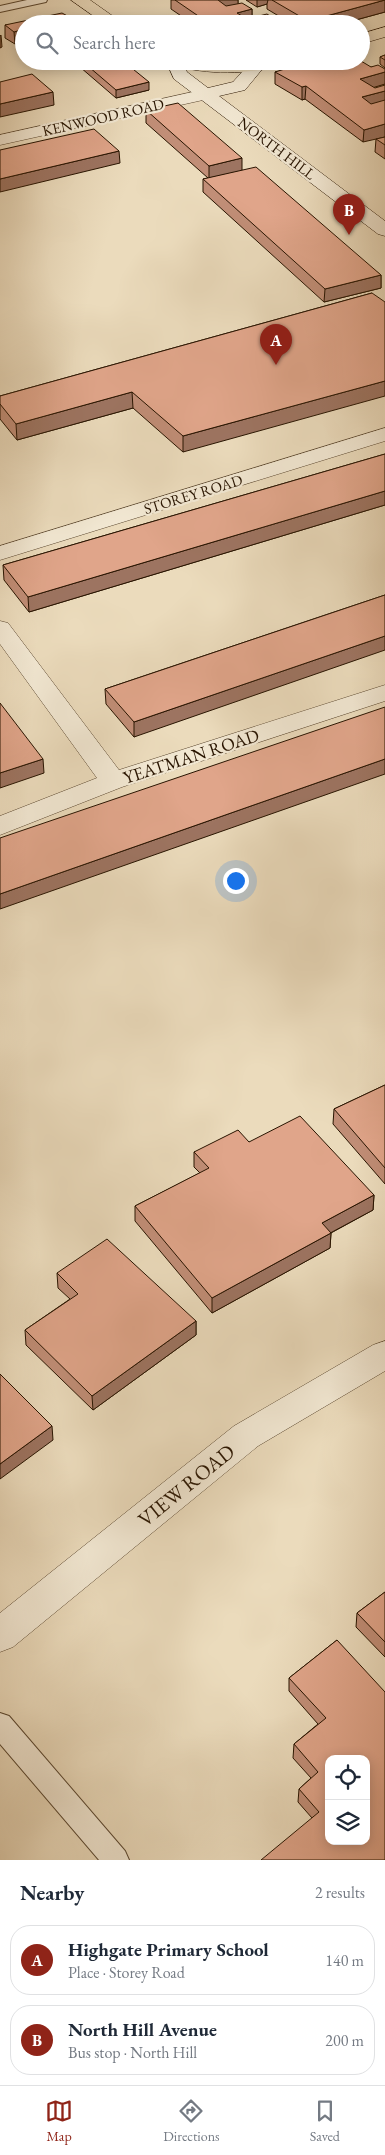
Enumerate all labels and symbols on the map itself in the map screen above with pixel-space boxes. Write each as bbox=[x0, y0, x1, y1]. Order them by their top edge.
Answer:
street label: KENWOOD ROAD bbox=[40, 94, 166, 140]
street label: NORTH HILL bbox=[234, 113, 320, 184]
pin: B bbox=[333, 194, 365, 235]
pin: A bbox=[260, 324, 292, 365]
street label: STOREY ROAD bbox=[141, 470, 245, 518]
street label: YEATMAN ROAD bbox=[120, 723, 262, 789]
your location bbox=[223, 868, 249, 894]
street label: VIEW ROAD bbox=[132, 1438, 240, 1532]

